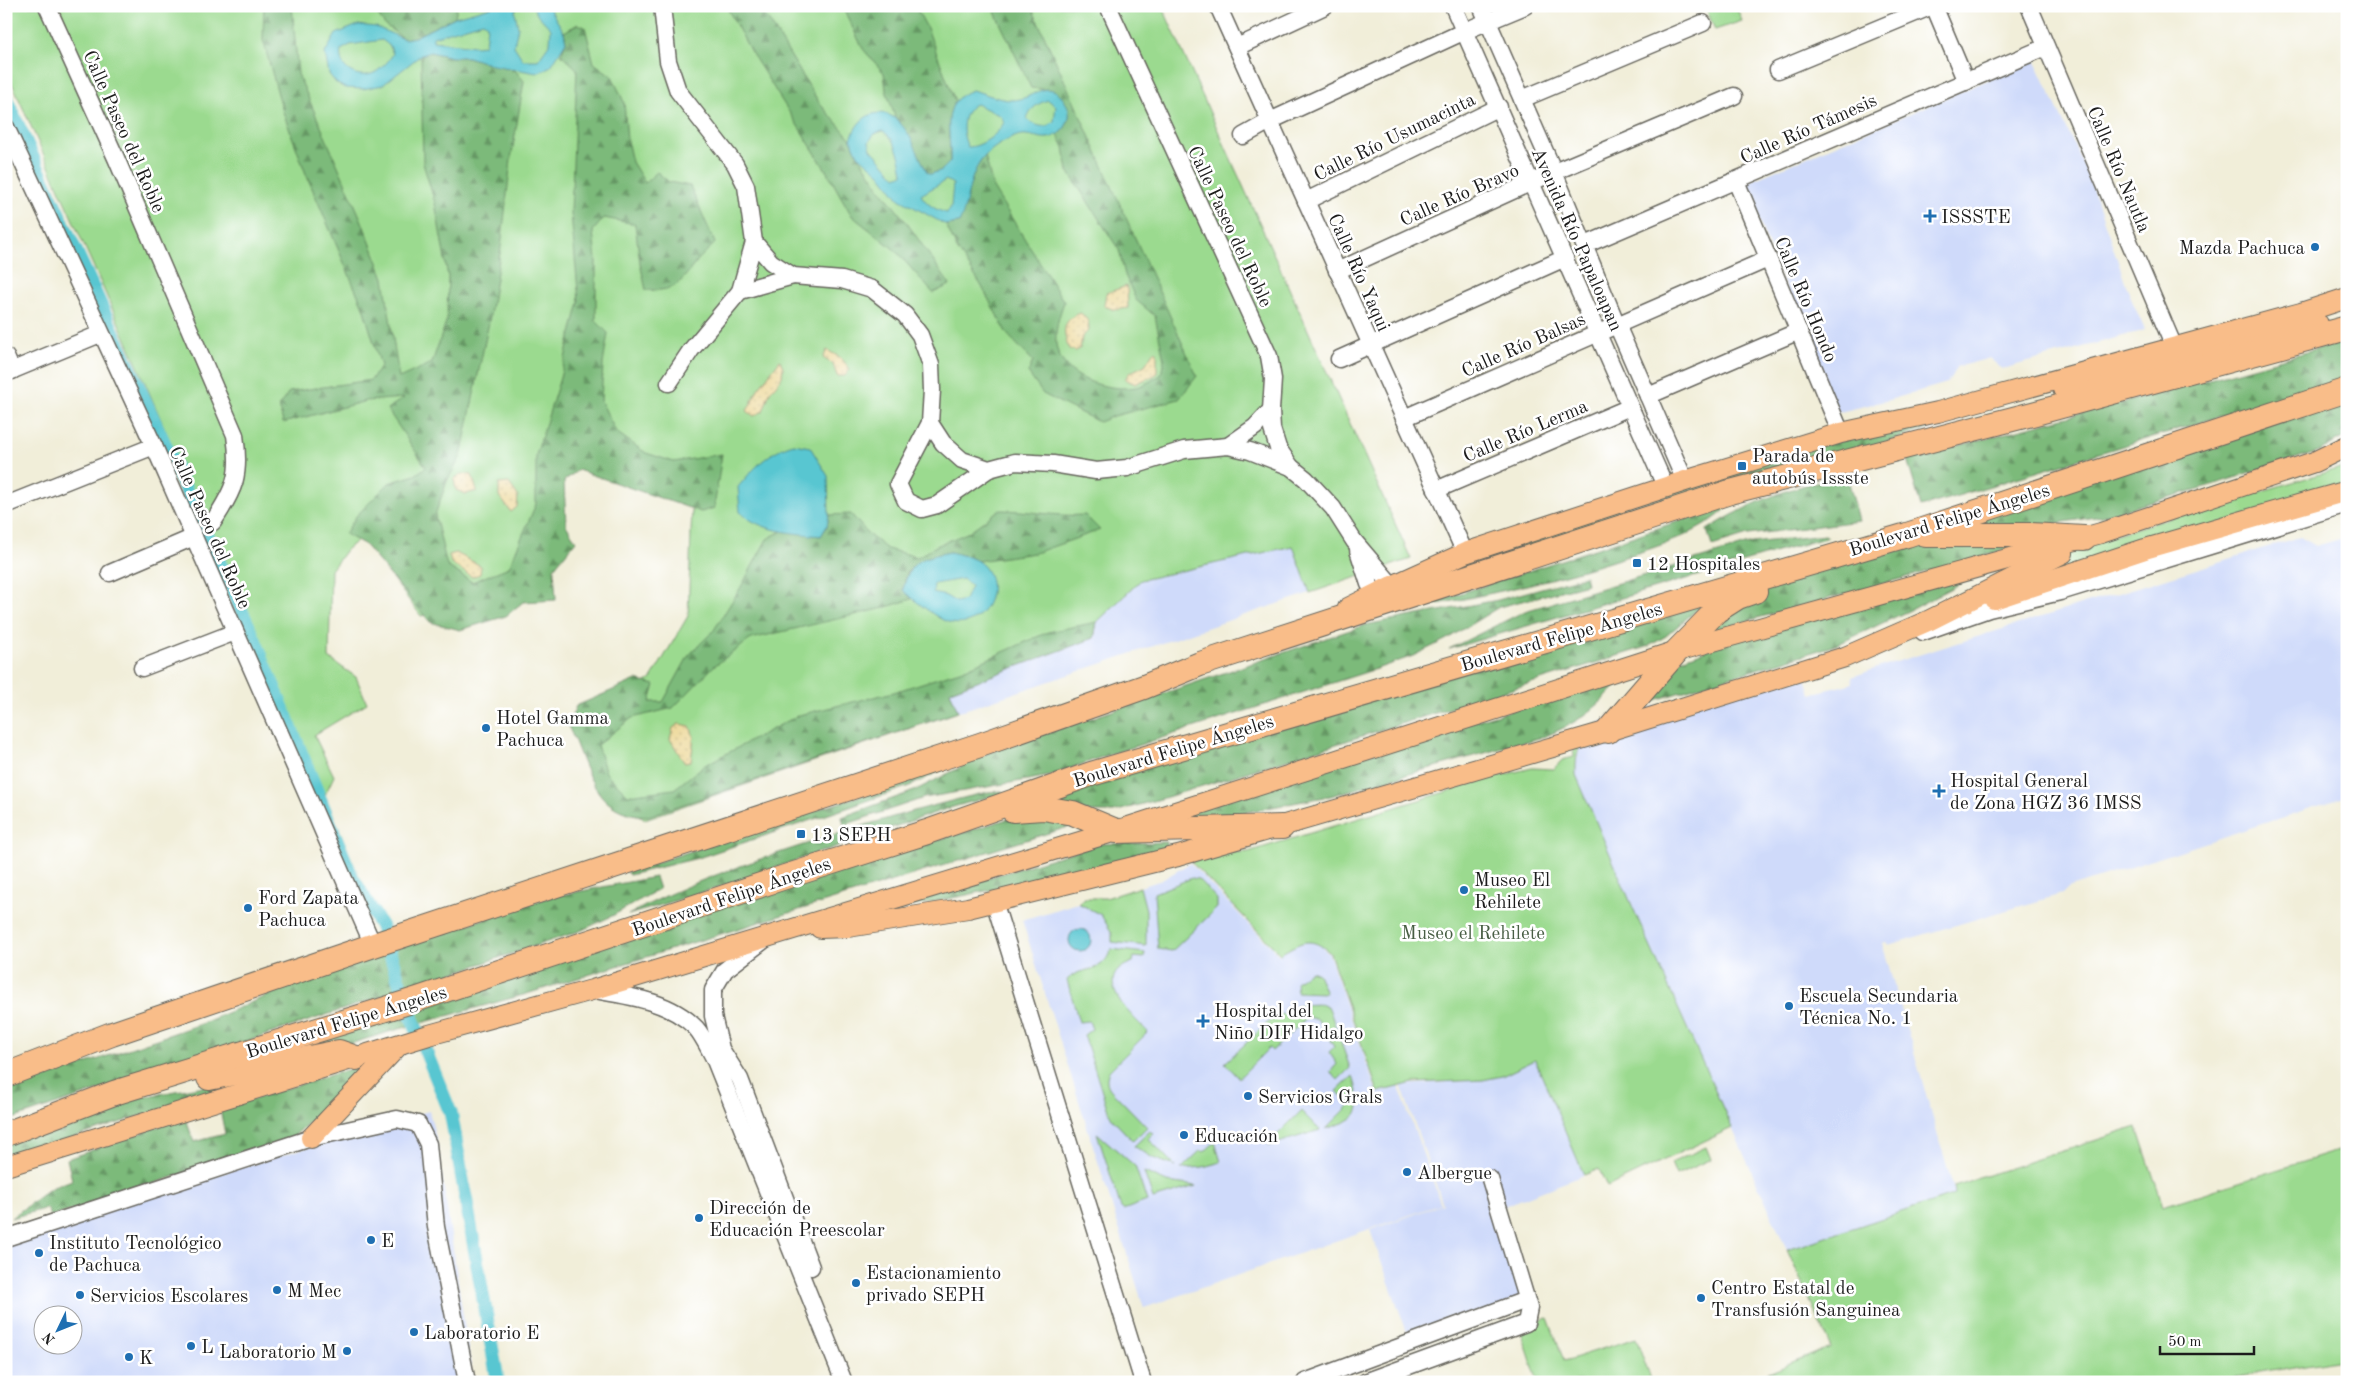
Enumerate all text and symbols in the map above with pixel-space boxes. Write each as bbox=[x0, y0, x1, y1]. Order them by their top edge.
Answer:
street label: Calle Paseo del Roble bbox=[78, 48, 167, 216]
street label: Calle Río Usumacinta bbox=[1311, 91, 1479, 186]
street label: Calle Río Támesis bbox=[1738, 92, 1880, 169]
street label: Calle Río Nautla bbox=[2083, 104, 2153, 236]
street label: Calle Paseo del Roble bbox=[1183, 144, 1274, 311]
street label: Avenida Río Papaloapan bbox=[1527, 145, 1625, 335]
street label: Calle Río Bravo bbox=[1398, 162, 1522, 231]
marker: ISSSTE bbox=[1923, 209, 1937, 223]
place label: ISSSTE bbox=[1941, 209, 2011, 228]
street label: Calle Río Yaqui bbox=[1323, 211, 1392, 335]
street label: Calle Río Hondo bbox=[1770, 235, 1840, 365]
place label: Mazda Pachuca bbox=[2179, 240, 2306, 259]
marker: Mazda Pachuca bbox=[2309, 241, 2321, 253]
street label: Calle Río Balsas bbox=[1459, 310, 1589, 382]
street label: Calle Río Lerma bbox=[1461, 397, 1592, 467]
street label: Calle Paseo del Roble bbox=[164, 444, 253, 612]
place label: Parada de autobús Issste bbox=[1752, 448, 1869, 489]
marker: Parada de autobús Issste bbox=[1736, 460, 1748, 472]
street label: Boulevard Felipe Ángeles bbox=[1846, 478, 2052, 561]
place label: 12 Hospitales bbox=[1647, 556, 1760, 575]
marker: 12 Hospitales bbox=[1631, 557, 1643, 569]
street label: Boulevard Felipe Ángeles bbox=[1458, 597, 1665, 676]
street label: Boulevard Felipe Ángeles bbox=[1070, 709, 1276, 792]
place label: Hotel Gamma Pachuca bbox=[496, 710, 609, 751]
marker: Hotel Gamma Pachuca bbox=[480, 722, 492, 734]
place label: Hospital General de Zona HGZ 36 IMSS bbox=[1950, 773, 2141, 814]
marker: Hospital General de Zona HGZ 36 IMSS bbox=[1932, 784, 1946, 798]
place label: 13 SEPH bbox=[811, 827, 891, 846]
marker: 13 SEPH bbox=[795, 828, 807, 840]
street label: Boulevard Felipe Ángeles bbox=[629, 852, 834, 941]
place label: Museo El Rehilete bbox=[1474, 872, 1550, 913]
marker: Museo El Rehilete bbox=[1458, 884, 1470, 896]
place label: Ford Zapata Pachuca bbox=[258, 890, 360, 931]
marker: Ford Zapata Pachuca bbox=[242, 902, 254, 914]
park label: Museo el Rehilete bbox=[1401, 925, 1545, 944]
street label: Boulevard Felipe Ángeles bbox=[243, 980, 449, 1063]
place label: Escuela Secundaria Técnica No. 1 bbox=[1799, 988, 1959, 1029]
marker: Escuela Secundaria Técnica No. 1 bbox=[1783, 1000, 1795, 1012]
place label: Hospital del Niño DIF Hidalgo bbox=[1214, 1003, 1363, 1044]
marker: Hospital del Niño DIF Hidalgo bbox=[1196, 1014, 1210, 1028]
place label: Servicios Grals bbox=[1258, 1089, 1382, 1108]
marker: Servicios Grals bbox=[1242, 1090, 1254, 1102]
place label: Educación bbox=[1194, 1128, 1278, 1147]
marker: Educación bbox=[1178, 1129, 1190, 1141]
place label: Albergue bbox=[1417, 1165, 1492, 1184]
marker: Albergue bbox=[1401, 1166, 1413, 1178]
place label: Dirección de Educación Preescolar bbox=[709, 1200, 885, 1241]
marker: Dirección de Educación Preescolar bbox=[693, 1212, 705, 1224]
place label: E bbox=[381, 1233, 394, 1252]
marker: E bbox=[365, 1234, 377, 1246]
place label: Instituto Tecnológico de Pachuca bbox=[49, 1235, 222, 1276]
marker: Instituto Tecnológico de Pachuca bbox=[33, 1247, 45, 1259]
place label: Estacionamiento privado SEPH bbox=[866, 1265, 1001, 1306]
marker: Estacionamiento privado SEPH bbox=[850, 1277, 862, 1289]
place label: Centro Estatal de Transfusión Sanguinea bbox=[1711, 1280, 1901, 1321]
place label: M Mec bbox=[287, 1283, 341, 1302]
marker: M Mec bbox=[271, 1284, 283, 1296]
place label: Servicios Escolares bbox=[90, 1288, 248, 1307]
marker: Servicios Escolares bbox=[74, 1289, 86, 1301]
marker: Centro Estatal de Transfusión Sanguinea bbox=[1695, 1292, 1707, 1304]
north arrow bbox=[32, 1306, 82, 1356]
scale bar bbox=[2160, 1323, 2254, 1355]
place label: Laboratorio E bbox=[424, 1325, 539, 1344]
marker: Laboratorio E bbox=[408, 1326, 420, 1338]
text: N bbox=[40, 1329, 58, 1347]
text: 50 m bbox=[2168, 1335, 2202, 1350]
place label: L bbox=[201, 1339, 214, 1358]
marker: L bbox=[185, 1340, 197, 1352]
place label: Laboratorio M bbox=[219, 1344, 337, 1363]
marker: Laboratorio M bbox=[341, 1345, 353, 1357]
place label: K bbox=[139, 1350, 153, 1369]
marker: K bbox=[123, 1351, 135, 1363]

